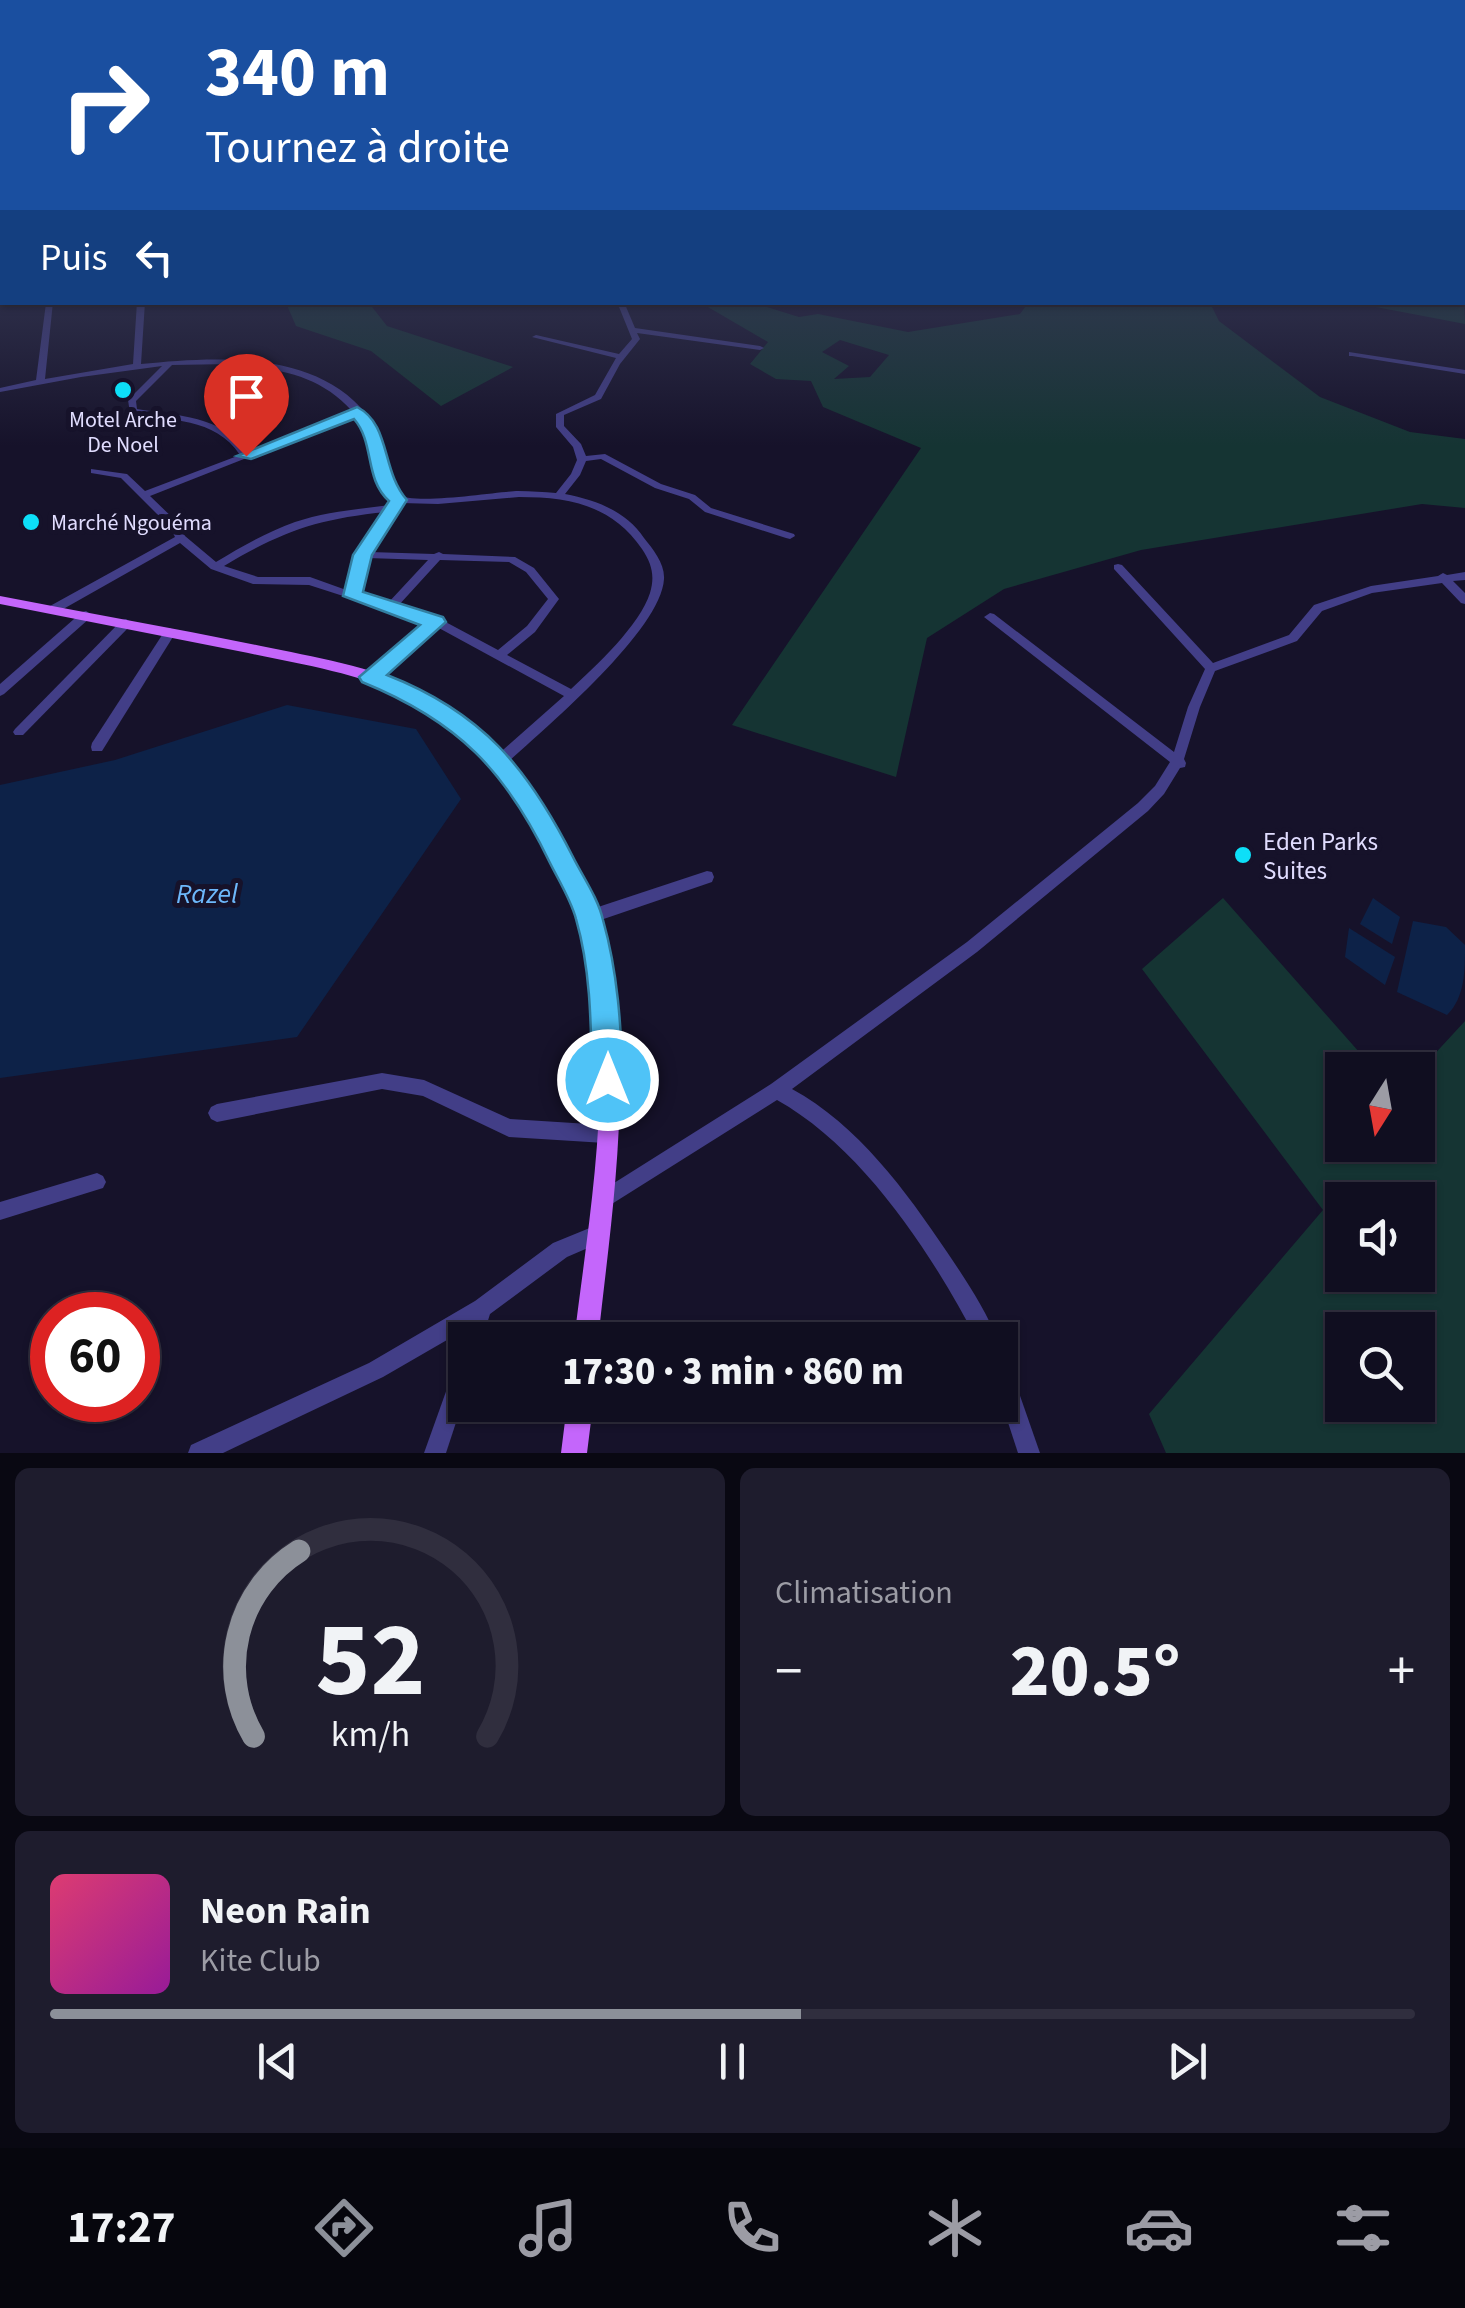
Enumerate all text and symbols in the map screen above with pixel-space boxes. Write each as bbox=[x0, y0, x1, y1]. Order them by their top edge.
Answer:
text: 340 m bbox=[205, 23, 390, 123]
icon: right bbox=[40, 40, 170, 170]
text: Tournez à droite bbox=[205, 116, 510, 180]
icon: left bbox=[127, 230, 182, 285]
text: Puis bbox=[40, 231, 107, 285]
pin bbox=[204, 354, 289, 457]
icon: arrive bbox=[219, 369, 274, 424]
marker: Motel Arche De Noel bbox=[112, 379, 134, 401]
place label: Motel Arche De Noel bbox=[69, 404, 177, 461]
place label: Marché Ngouéma bbox=[51, 507, 212, 539]
marker: Marché Ngouéma bbox=[20, 511, 42, 533]
place label: Eden Parks Suites bbox=[1263, 824, 1378, 889]
marker: Eden Parks Suites bbox=[1232, 844, 1254, 866]
water label: Razel bbox=[176, 874, 238, 914]
position arrow bbox=[556, 1028, 660, 1132]
north arrow bbox=[1325, 1052, 1435, 1162]
map controls bbox=[1325, 1052, 1435, 1422]
button: sound bbox=[1325, 1182, 1435, 1292]
speed limit sign: 60 bbox=[30, 1292, 160, 1422]
button: search bbox=[1325, 1312, 1435, 1422]
text: 17:30 · 3 min · 860 m bbox=[562, 1345, 904, 1399]
text: Climatisation bbox=[775, 1570, 953, 1616]
text: 52 bbox=[315, 1588, 425, 1736]
text: 20.5° bbox=[1009, 1618, 1181, 1725]
text: − bbox=[775, 1633, 802, 1711]
text: + bbox=[1388, 1633, 1415, 1711]
text: km/h bbox=[330, 1709, 410, 1760]
text: Neon Rain bbox=[200, 1884, 371, 1938]
text: Kite Club bbox=[200, 1938, 321, 1984]
icon: previous bbox=[250, 2034, 305, 2089]
icon: pause bbox=[705, 2034, 760, 2089]
icon: next bbox=[1160, 2034, 1215, 2089]
icon: directions bbox=[309, 2193, 379, 2263]
icon: music bbox=[513, 2193, 583, 2263]
icon: phone bbox=[717, 2193, 787, 2263]
icon: climate bbox=[920, 2193, 990, 2263]
icon: car bbox=[1124, 2193, 1194, 2263]
icon: filters bbox=[1328, 2193, 1398, 2263]
text: 17:27 bbox=[67, 2196, 175, 2260]

